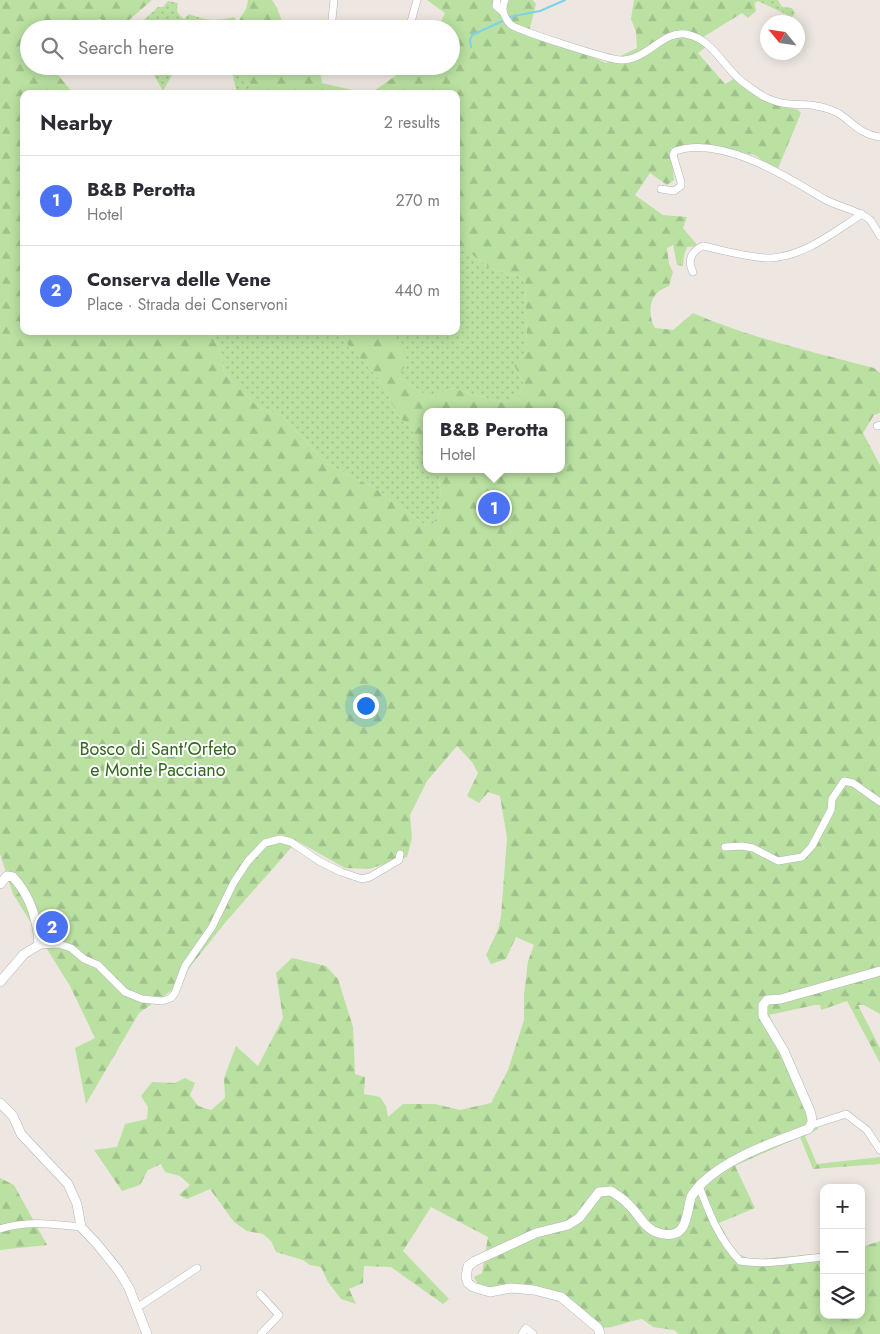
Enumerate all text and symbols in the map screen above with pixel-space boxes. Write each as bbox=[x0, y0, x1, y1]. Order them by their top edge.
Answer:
north arrow bbox=[760, 15, 805, 60]
search box bbox=[20, 20, 460, 75]
icon: search bbox=[38, 34, 66, 62]
text: Search here bbox=[78, 34, 174, 61]
text: Nearby bbox=[40, 108, 112, 138]
text: 2 results bbox=[384, 111, 440, 134]
text: B&B Perotta bbox=[87, 176, 195, 203]
text: 1 bbox=[52, 189, 60, 212]
text: 270 m bbox=[396, 189, 440, 212]
text: Hotel bbox=[87, 203, 123, 226]
text: Conserva delle Vene bbox=[87, 266, 271, 293]
text: 2 bbox=[51, 279, 61, 302]
text: 440 m bbox=[394, 279, 440, 302]
text: Place · Strada dei Conservoni bbox=[87, 293, 288, 316]
popup bbox=[423, 408, 565, 473]
text: B&B Perotta bbox=[440, 416, 548, 443]
text: Hotel bbox=[440, 443, 476, 466]
pin: 1 bbox=[478, 489, 510, 527]
your location bbox=[353, 693, 379, 719]
park label: Bosco di Sant'Orfeto e Monte Pacciano bbox=[79, 736, 237, 783]
pin: 2 bbox=[36, 908, 68, 946]
map controls bbox=[820, 1184, 865, 1319]
button: + bbox=[820, 1184, 865, 1229]
button: − bbox=[820, 1229, 865, 1274]
button: layers bbox=[820, 1274, 865, 1319]

